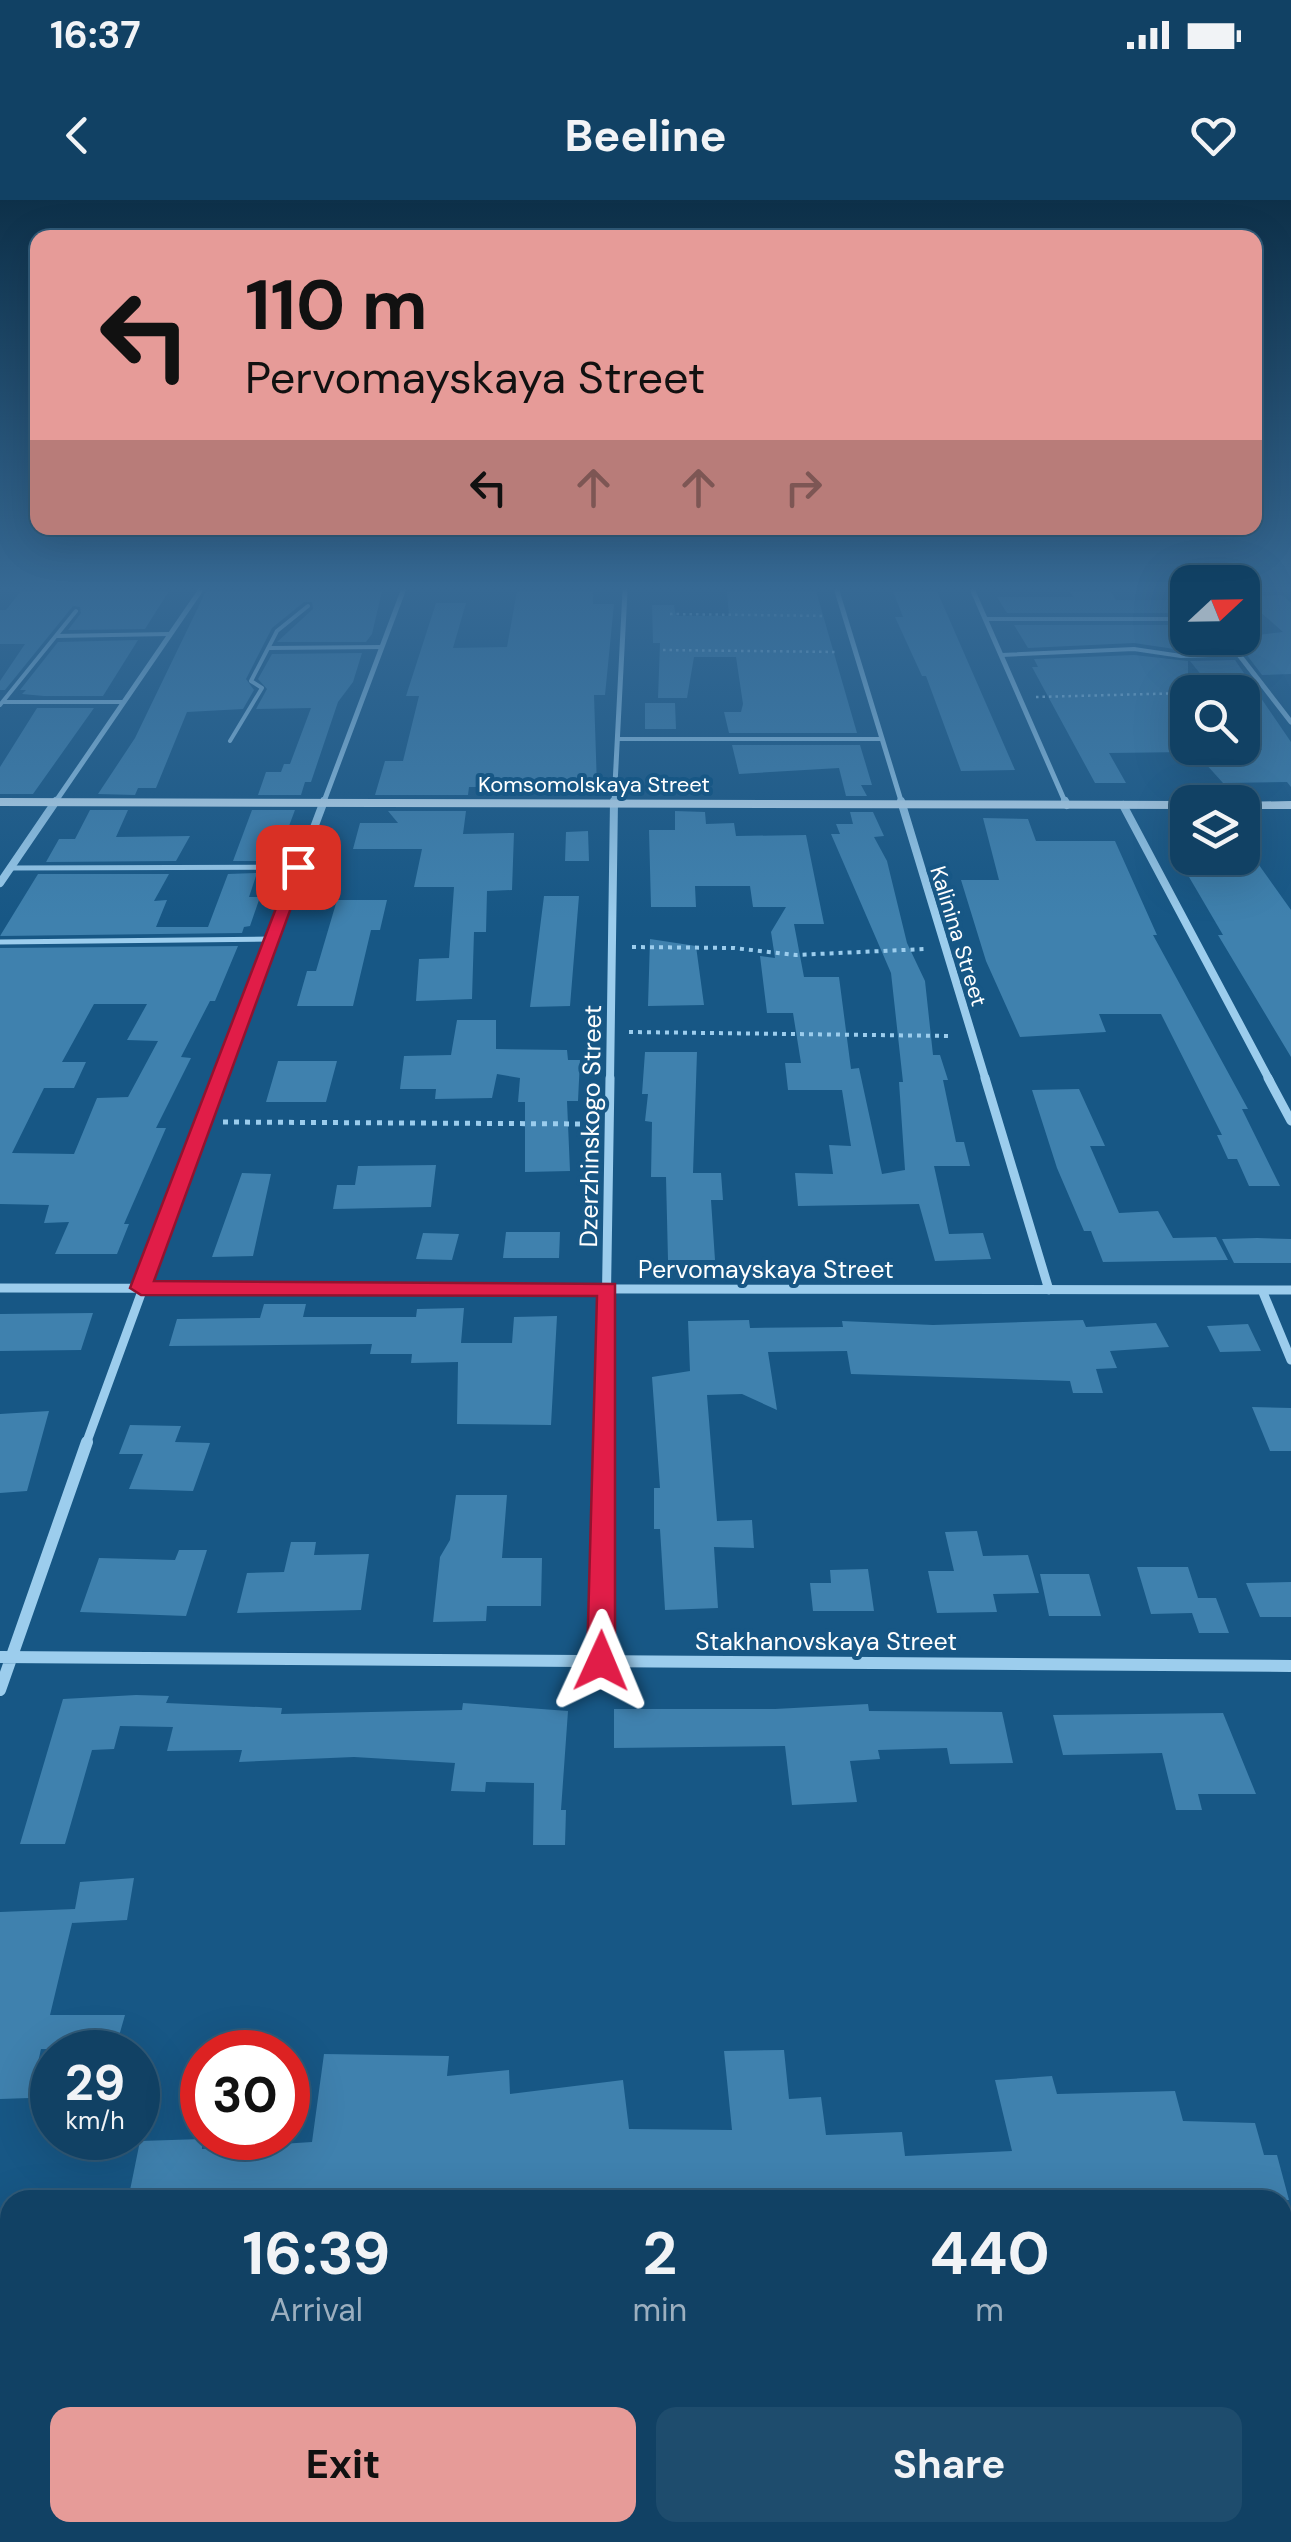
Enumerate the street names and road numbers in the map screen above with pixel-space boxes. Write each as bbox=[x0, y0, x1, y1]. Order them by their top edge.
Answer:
street label: Komsomolskaya Street bbox=[478, 770, 710, 799]
street label: Kalinina Street bbox=[923, 862, 994, 1010]
street label: Dzerzhinskogo Street bbox=[572, 1004, 609, 1248]
street label: Pervomayskaya Street bbox=[638, 1253, 894, 1286]
street label: Stakhanovskaya Street bbox=[695, 1625, 957, 1658]

